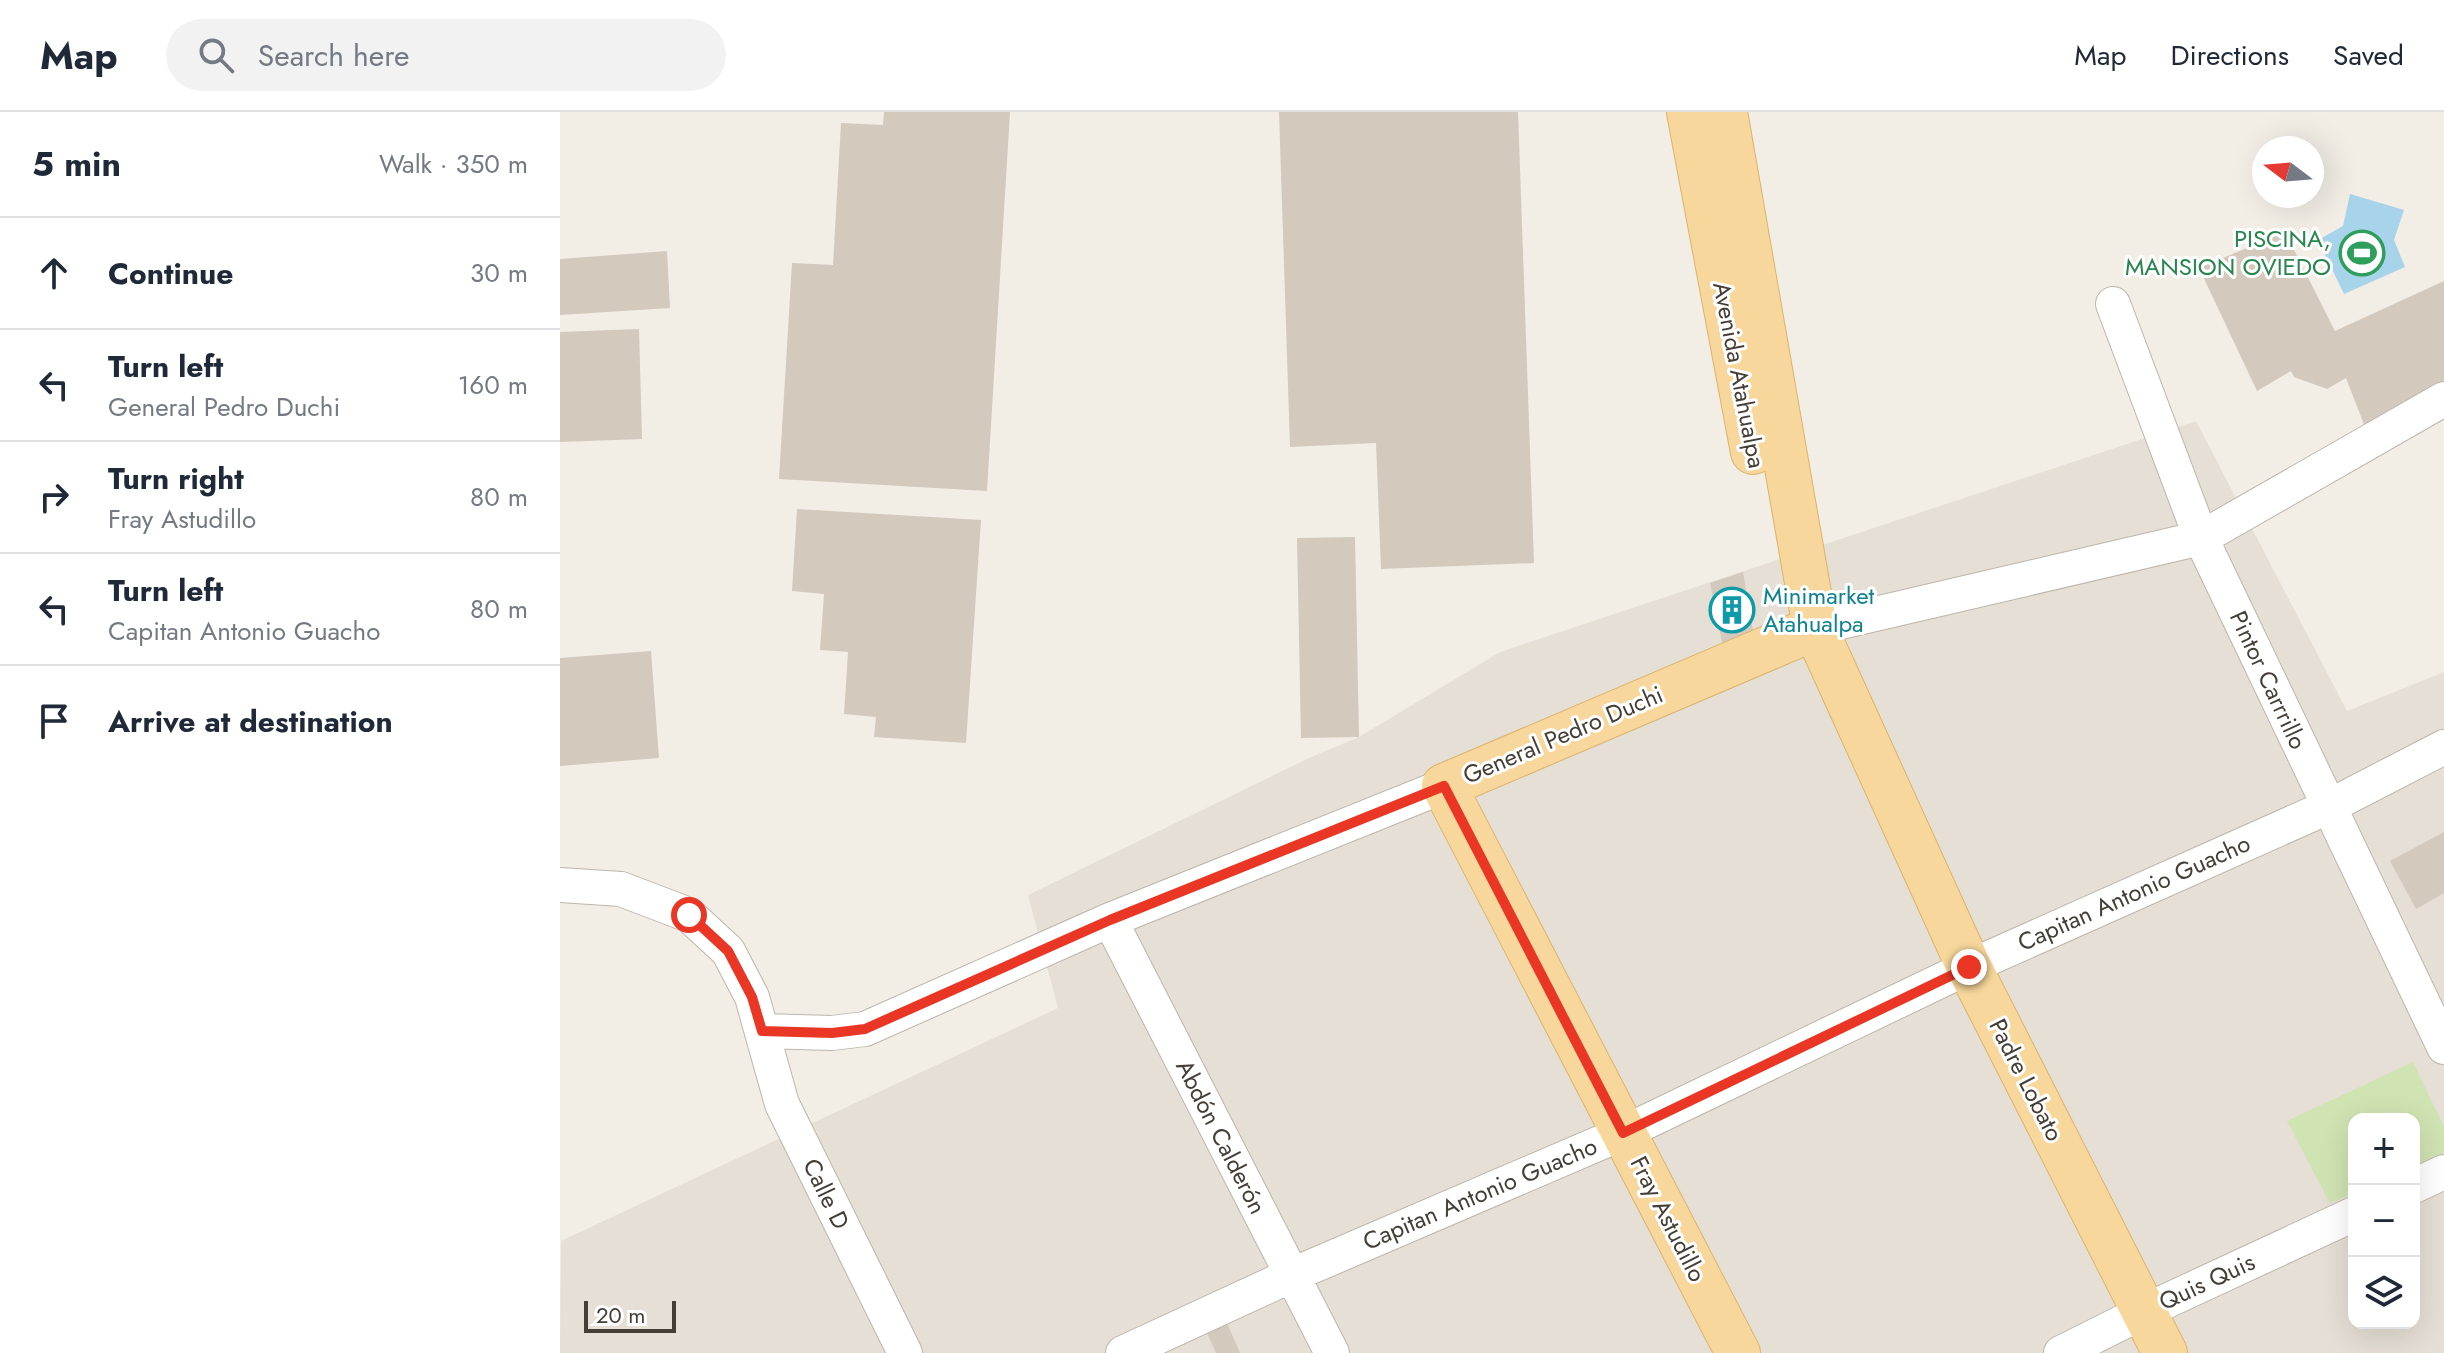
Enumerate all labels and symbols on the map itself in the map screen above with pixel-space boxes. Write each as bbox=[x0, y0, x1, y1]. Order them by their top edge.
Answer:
north arrow bbox=[2252, 136, 2324, 208]
place label: PISCINA, MANSION OVIEDO bbox=[2125, 221, 2331, 284]
sports icon: PISCINA, MANSION OVIEDO bbox=[2338, 229, 2386, 277]
street label: Avenida Atahualpa bbox=[1704, 279, 1775, 471]
place label: Minimarket Atahualpa bbox=[1763, 578, 1875, 641]
building icon: Minimarket Atahualpa bbox=[1708, 586, 1756, 634]
street label: Pintor Carrrillo bbox=[2221, 605, 2316, 755]
street label: General Pedro Duchi bbox=[1457, 677, 1668, 793]
street label: Capitan Antonio Guacho bbox=[2012, 825, 2256, 960]
route start bbox=[671, 897, 707, 933]
route end bbox=[1951, 949, 1987, 985]
street label: Padre Lobato bbox=[1981, 1013, 2072, 1147]
street label: Abdón Calderón bbox=[1167, 1053, 1275, 1220]
street label: Capitan Antonio Guacho bbox=[1357, 1128, 1602, 1259]
street label: Fray Astudillo bbox=[1622, 1150, 1715, 1288]
street label: Calle D bbox=[794, 1152, 859, 1235]
street label: Quis Quis bbox=[2153, 1244, 2260, 1319]
scale bar bbox=[584, 1297, 676, 1333]

